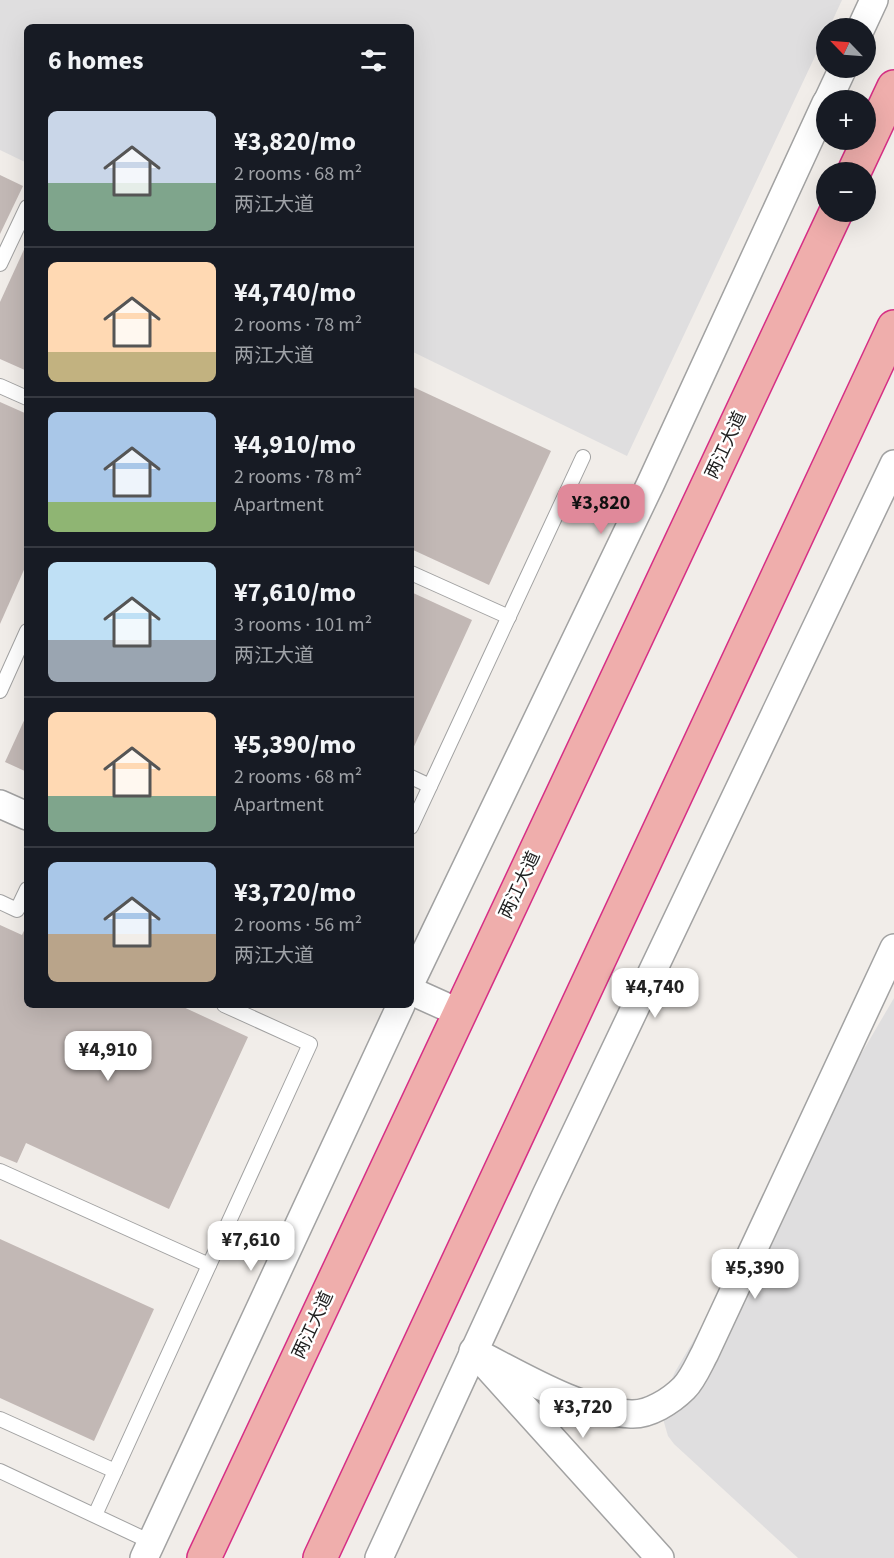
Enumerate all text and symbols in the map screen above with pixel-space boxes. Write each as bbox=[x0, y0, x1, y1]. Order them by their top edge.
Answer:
north arrow bbox=[816, 18, 876, 78]
map controls bbox=[816, 18, 876, 222]
text: 6 homes bbox=[48, 42, 143, 79]
icon: filters bbox=[357, 44, 390, 77]
button: + bbox=[816, 90, 876, 150]
text: ¥3,820/mo bbox=[234, 123, 356, 160]
icon: home bbox=[96, 135, 168, 207]
text: 2 rooms · 68 m² bbox=[234, 160, 362, 188]
button: − bbox=[816, 162, 876, 222]
text: 两江大道 bbox=[234, 191, 314, 219]
text: ¥4,740/mo bbox=[234, 274, 356, 311]
icon: home bbox=[96, 286, 168, 358]
text: 2 rooms · 78 m² bbox=[234, 311, 362, 339]
text: 两江大道 bbox=[234, 342, 314, 370]
street label: 两江大道 bbox=[699, 407, 753, 483]
text: ¥4,910/mo bbox=[234, 426, 356, 463]
icon: home bbox=[96, 436, 168, 508]
text: 2 rooms · 78 m² bbox=[234, 463, 362, 491]
pin: ¥3,820 bbox=[552, 484, 650, 535]
text: ¥3,820 bbox=[572, 489, 630, 517]
text: Apartment bbox=[234, 491, 324, 519]
text: ¥7,610/mo bbox=[234, 574, 356, 611]
icon: home bbox=[96, 586, 168, 658]
text: 3 rooms · 101 m² bbox=[234, 611, 372, 639]
text: 两江大道 bbox=[234, 642, 314, 670]
text: ¥5,390/mo bbox=[234, 726, 356, 763]
icon: home bbox=[96, 736, 168, 808]
text: 2 rooms · 68 m² bbox=[234, 763, 362, 791]
text: Apartment bbox=[234, 791, 324, 819]
street label: 两江大道 bbox=[493, 847, 547, 923]
text: ¥3,720/mo bbox=[234, 874, 356, 911]
icon: home bbox=[96, 886, 168, 958]
text: 2 rooms · 56 m² bbox=[234, 911, 362, 939]
text: 两江大道 bbox=[234, 942, 314, 970]
pin: ¥4,740 bbox=[606, 968, 704, 1019]
text: ¥4,740 bbox=[626, 973, 684, 1001]
pin: ¥4,910 bbox=[59, 1031, 157, 1082]
text: ¥4,910 bbox=[79, 1036, 137, 1064]
pin: ¥7,610 bbox=[202, 1221, 300, 1272]
text: ¥7,610 bbox=[222, 1226, 280, 1254]
pin: ¥5,390 bbox=[706, 1249, 804, 1300]
text: ¥5,390 bbox=[726, 1254, 784, 1282]
street label: 两江大道 bbox=[286, 1287, 340, 1363]
pin: ¥3,720 bbox=[534, 1388, 632, 1439]
text: ¥3,720 bbox=[554, 1393, 612, 1421]

